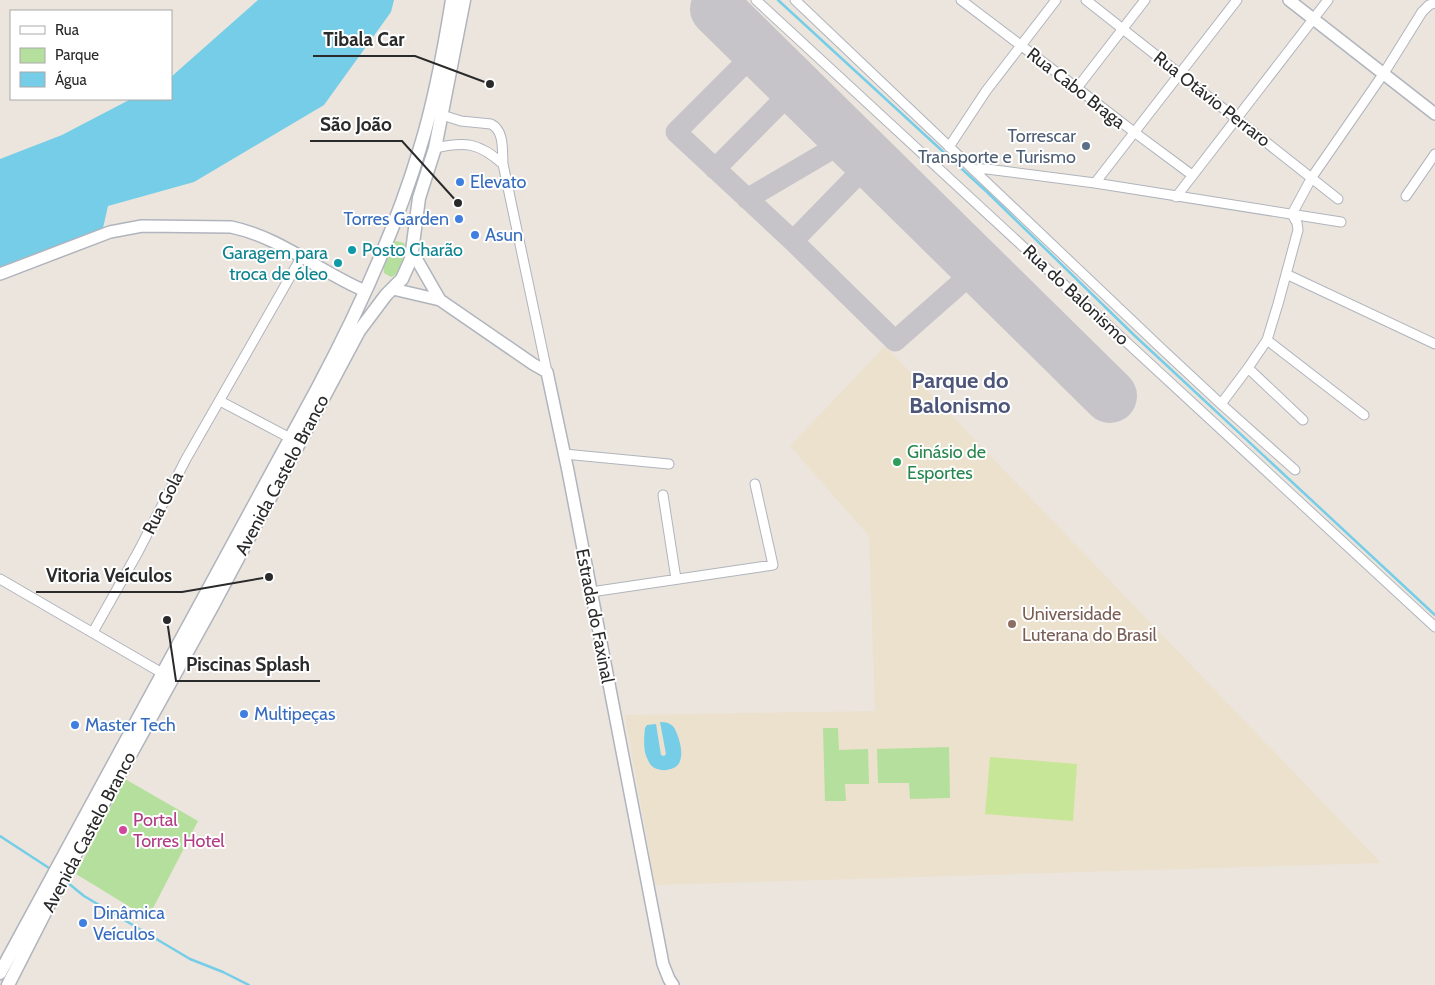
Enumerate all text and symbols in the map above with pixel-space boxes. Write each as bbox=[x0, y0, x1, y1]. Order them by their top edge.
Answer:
legend bbox=[10, 10, 172, 100]
text: Rua bbox=[55, 21, 80, 39]
callout: Tibala Car bbox=[313, 22, 415, 56]
text: Tibala Car bbox=[323, 28, 405, 51]
street label: Rua Cabo Braga bbox=[1022, 43, 1130, 133]
text: Parque bbox=[55, 46, 99, 64]
street label: Rua Otávio Perraro bbox=[1149, 47, 1275, 151]
text: Água bbox=[55, 70, 87, 89]
callout: São João bbox=[310, 107, 402, 141]
text: São João bbox=[320, 113, 392, 136]
place label: Torrescar Transporte e Turismo bbox=[918, 125, 1076, 168]
marker: Torrescar Transporte e Turismo bbox=[1080, 140, 1092, 152]
place label: Elevato bbox=[470, 171, 526, 193]
marker: Elevato bbox=[454, 176, 466, 188]
place label: Torres Garden bbox=[344, 208, 449, 230]
marker: Torres Garden bbox=[453, 213, 465, 225]
place label: Asun bbox=[485, 224, 523, 246]
marker: Asun bbox=[469, 229, 481, 241]
place label: Posto Charão bbox=[362, 239, 463, 261]
street label: Rua do Balonismo bbox=[1018, 240, 1134, 350]
place label: Garagem para troca de óleo bbox=[222, 242, 328, 285]
marker: Posto Charão bbox=[346, 244, 358, 256]
marker: Garagem para troca de óleo bbox=[332, 257, 344, 269]
district label: Parque do Balonismo bbox=[909, 367, 1011, 419]
street label: Avenida Castelo Branco bbox=[230, 391, 334, 559]
place label: Ginásio de Esportes bbox=[907, 441, 986, 484]
marker: Ginásio de Esportes bbox=[891, 456, 903, 468]
street label: Rua Gola bbox=[138, 468, 188, 538]
street label: Estrada do Faxinal bbox=[571, 547, 619, 686]
callout: Vitoria Veículos bbox=[36, 558, 182, 592]
text: Vitoria Veículos bbox=[46, 564, 172, 587]
place label: Universidade Luterana do Brasil bbox=[1022, 603, 1158, 646]
marker: Universidade Luterana do Brasil bbox=[1006, 618, 1018, 630]
callout: Piscinas Splash bbox=[176, 647, 320, 681]
text: Piscinas Splash bbox=[186, 653, 310, 676]
place label: Multipeças bbox=[254, 703, 335, 725]
marker: Multipeças bbox=[238, 708, 250, 720]
place label: Master Tech bbox=[85, 714, 176, 736]
marker: Master Tech bbox=[69, 719, 81, 731]
street label: Avenida Castelo Branco bbox=[37, 748, 141, 916]
place label: Portal Torres Hotel bbox=[133, 809, 225, 852]
marker: Portal Torres Hotel bbox=[117, 824, 129, 836]
place label: Dinâmica Veículos bbox=[93, 902, 165, 945]
marker: Dinâmica Veículos bbox=[77, 917, 89, 929]

